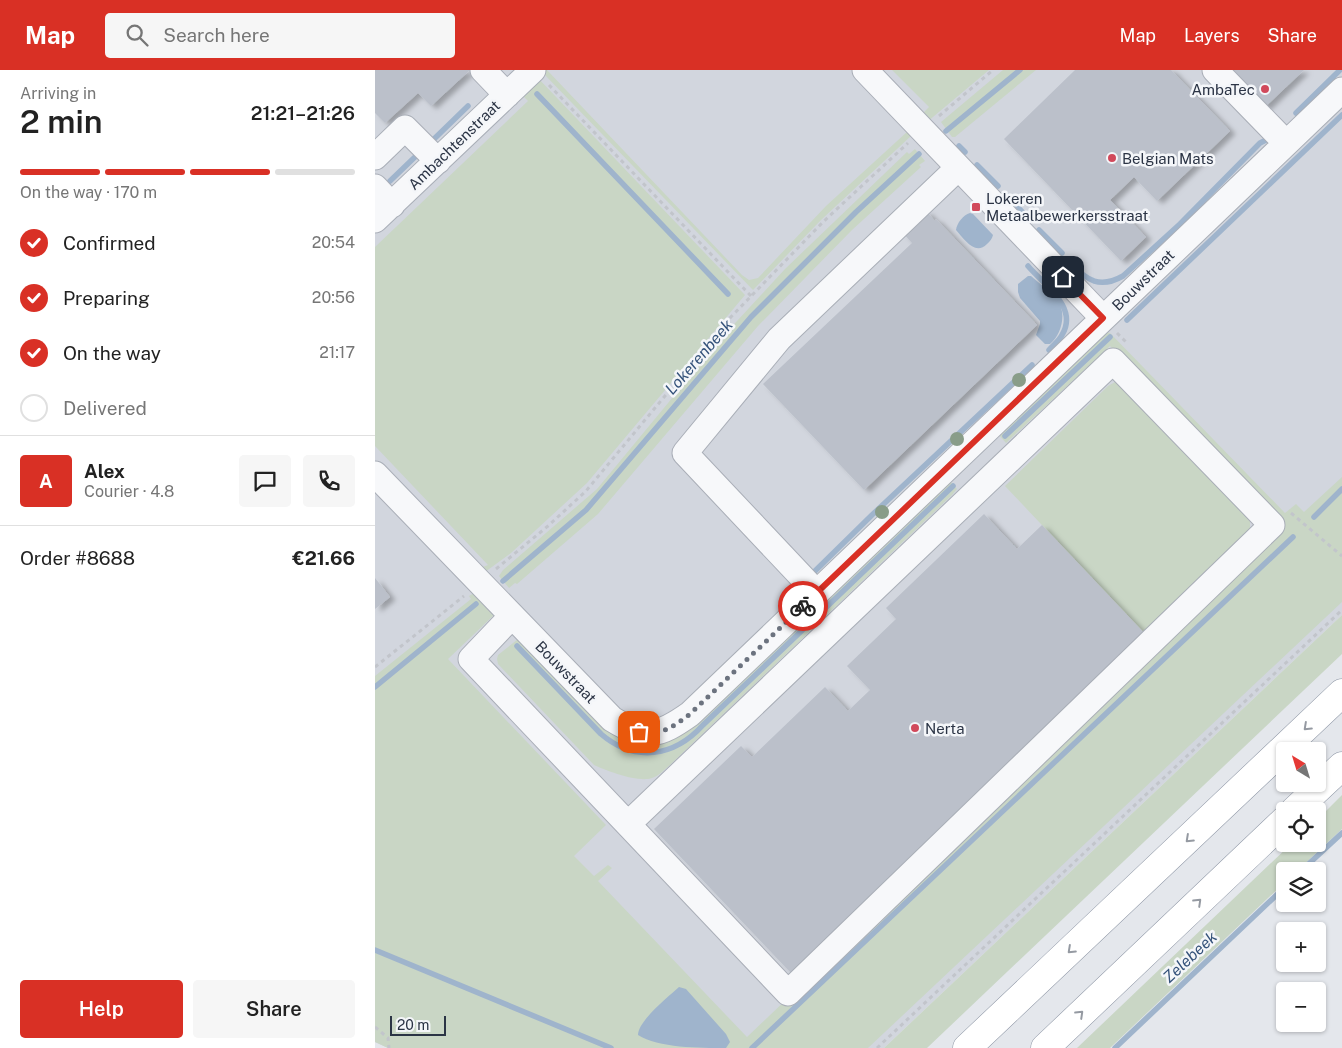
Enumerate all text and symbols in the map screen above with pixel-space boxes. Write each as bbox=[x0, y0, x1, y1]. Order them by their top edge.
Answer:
search box bbox=[105, 13, 455, 58]
text: Map bbox=[25, 21, 75, 49]
icon: search bbox=[123, 21, 151, 49]
text: Search here bbox=[163, 24, 270, 46]
text: Map bbox=[1120, 25, 1156, 46]
text: Layers bbox=[1184, 25, 1240, 46]
text: Share bbox=[1268, 25, 1317, 46]
place label: AmbaTec bbox=[1191, 81, 1255, 98]
marker: AmbaTec bbox=[1259, 83, 1271, 95]
text: Arriving in bbox=[20, 84, 96, 103]
street label: Ambachtenstraat bbox=[405, 97, 503, 193]
text: 21:21–21:26 bbox=[251, 102, 355, 124]
text: 2 min bbox=[20, 103, 103, 140]
place label: Belgian Mats bbox=[1122, 150, 1214, 167]
marker: Belgian Mats bbox=[1106, 152, 1118, 164]
text: On the way · 170 m bbox=[20, 183, 157, 202]
place label: Lokeren Metaalbewerkersstraat bbox=[986, 190, 1148, 224]
marker: Lokeren Metaalbewerkersstraat bbox=[970, 201, 982, 213]
icon: check bbox=[20, 229, 48, 257]
text: Confirmed bbox=[63, 232, 156, 254]
text: 20:54 bbox=[312, 233, 355, 252]
street label: Bouwstraat bbox=[1108, 246, 1178, 314]
pin bbox=[1042, 256, 1084, 298]
icon: home bbox=[1049, 263, 1077, 291]
icon: check bbox=[20, 284, 48, 312]
text: Preparing bbox=[63, 287, 150, 309]
text: 20:56 bbox=[312, 288, 355, 307]
water label: Lokerenbeek bbox=[661, 315, 737, 398]
icon: check bbox=[20, 339, 48, 367]
text: On the way bbox=[63, 342, 161, 364]
text: 21:17 bbox=[319, 343, 355, 362]
text: Delivered bbox=[63, 397, 147, 419]
button: chat bbox=[239, 455, 291, 507]
button: phone bbox=[303, 455, 355, 507]
text: Alex bbox=[84, 460, 125, 482]
text: A bbox=[39, 470, 53, 492]
text: Courier · 4.8 bbox=[84, 482, 174, 501]
text: Order #8688 bbox=[20, 547, 135, 569]
text: €21.66 bbox=[292, 547, 355, 569]
courier bbox=[778, 581, 828, 631]
icon: bike bbox=[789, 592, 817, 620]
street label: Bouwstraat bbox=[532, 637, 600, 707]
pin bbox=[618, 711, 660, 753]
icon: bag bbox=[625, 718, 653, 746]
place label: Nerta bbox=[925, 720, 964, 737]
one-way arrow bbox=[1303, 721, 1312, 730]
marker: Nerta bbox=[909, 722, 921, 734]
north arrow bbox=[1276, 742, 1326, 792]
map controls bbox=[1276, 742, 1326, 1032]
button: locate bbox=[1276, 802, 1326, 852]
one-way arrow bbox=[1185, 833, 1194, 842]
button: layers bbox=[1276, 862, 1326, 912]
one-way arrow bbox=[1192, 899, 1201, 908]
button: + bbox=[1276, 922, 1326, 972]
water label: Zelebeek bbox=[1159, 927, 1221, 987]
one-way arrow bbox=[1067, 944, 1076, 953]
button: Help bbox=[20, 980, 183, 1038]
button: Share bbox=[193, 980, 355, 1038]
button: − bbox=[1276, 982, 1326, 1032]
one-way arrow bbox=[1074, 1011, 1083, 1020]
scale bar bbox=[390, 1013, 446, 1036]
text: 20 m bbox=[397, 1017, 429, 1033]

